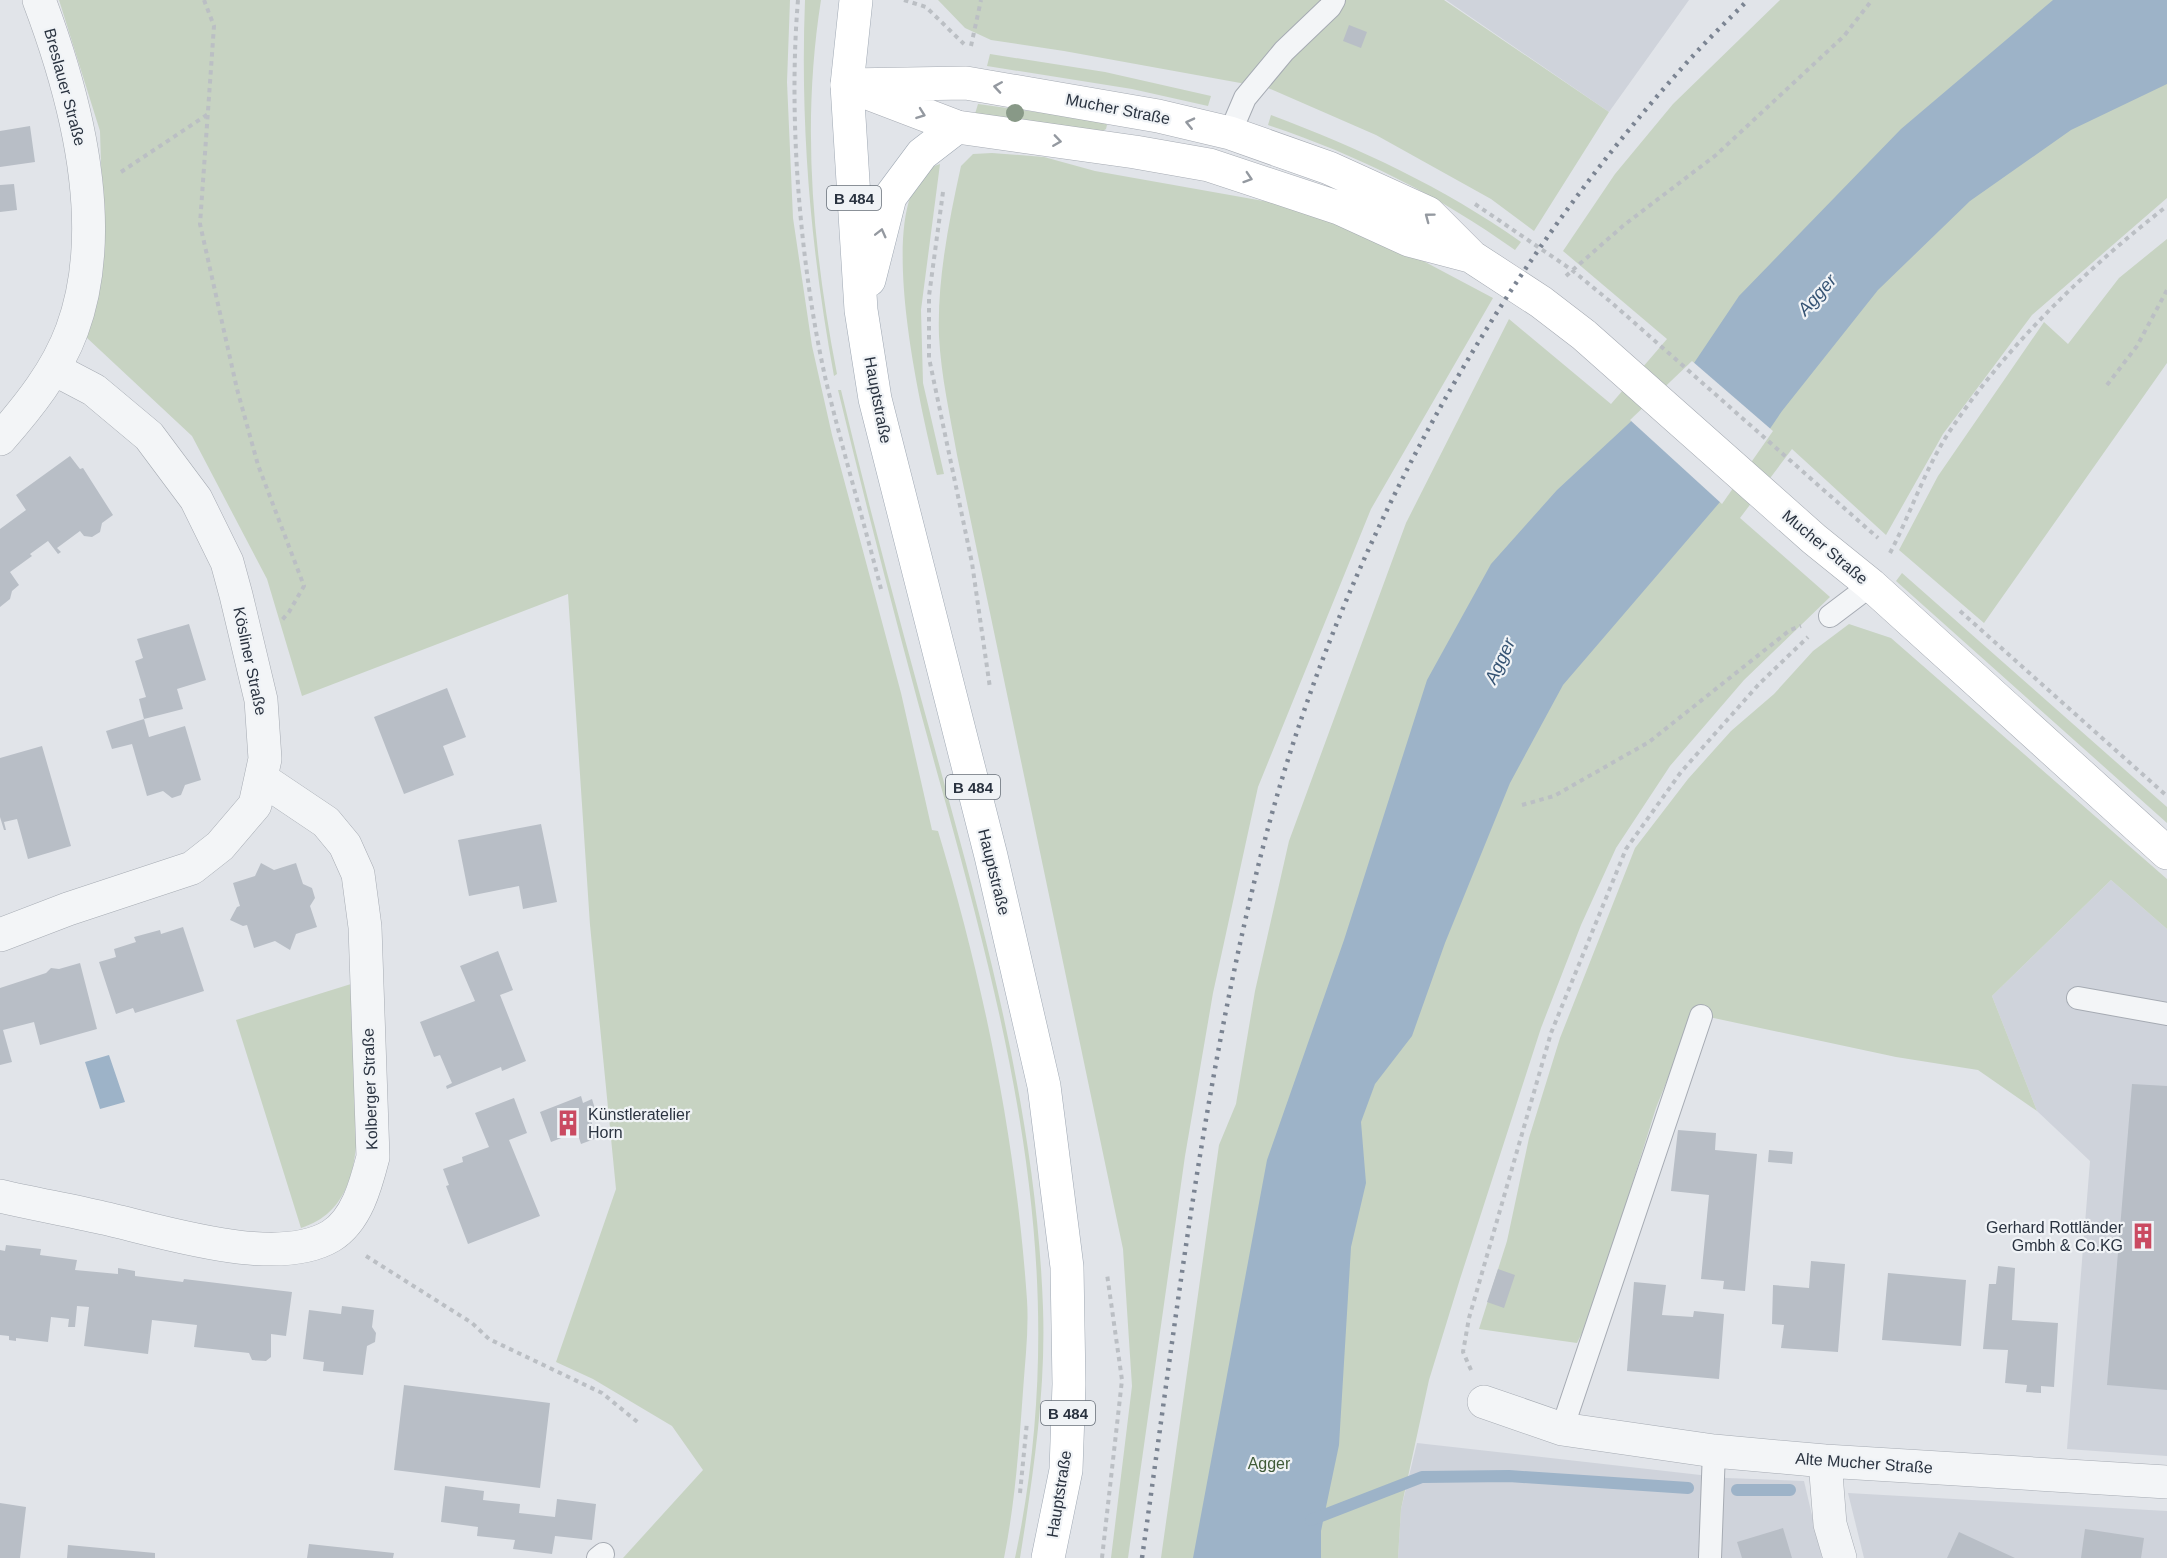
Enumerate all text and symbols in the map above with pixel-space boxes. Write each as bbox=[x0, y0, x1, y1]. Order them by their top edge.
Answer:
street label: Breslauer Straße bbox=[41, 26, 89, 148]
one-way arrow bbox=[994, 82, 1003, 94]
street label: Mucher Straße bbox=[1064, 91, 1172, 127]
one-way arrow bbox=[915, 107, 926, 120]
one-way arrow bbox=[1185, 118, 1195, 131]
one-way arrow bbox=[1052, 134, 1061, 146]
one-way arrow bbox=[1242, 171, 1253, 183]
road number: B 484 bbox=[827, 186, 881, 210]
one-way arrow bbox=[1425, 213, 1436, 224]
one-way arrow bbox=[873, 229, 886, 239]
water label: Agger bbox=[1793, 270, 1841, 320]
street label: Hauptstraße bbox=[861, 355, 895, 445]
street label: Mucher Straße bbox=[1779, 506, 1871, 588]
street label: Kösliner Straße bbox=[230, 605, 270, 717]
water label: Agger bbox=[1480, 634, 1520, 688]
road number: B 484 bbox=[946, 775, 1000, 799]
street label: Hauptstraße bbox=[975, 827, 1013, 917]
street label: Kolberger Straße bbox=[359, 1028, 381, 1150]
place label: Künstleratelier Horn bbox=[588, 1106, 691, 1141]
building icon: Künstleratelier Horn bbox=[553, 1108, 583, 1138]
place label: Gerhard Rottländer Gmbh & Co.KG bbox=[1986, 1219, 2124, 1254]
building icon: Gerhard Rottländer Gmbh & Co.KG bbox=[2128, 1221, 2158, 1251]
road number: B 484 bbox=[1041, 1401, 1095, 1425]
street label: Hauptstraße bbox=[1044, 1449, 1074, 1539]
street label: Alte Mucher Straße bbox=[1795, 1450, 1933, 1476]
park label: Agger bbox=[1248, 1455, 1291, 1472]

